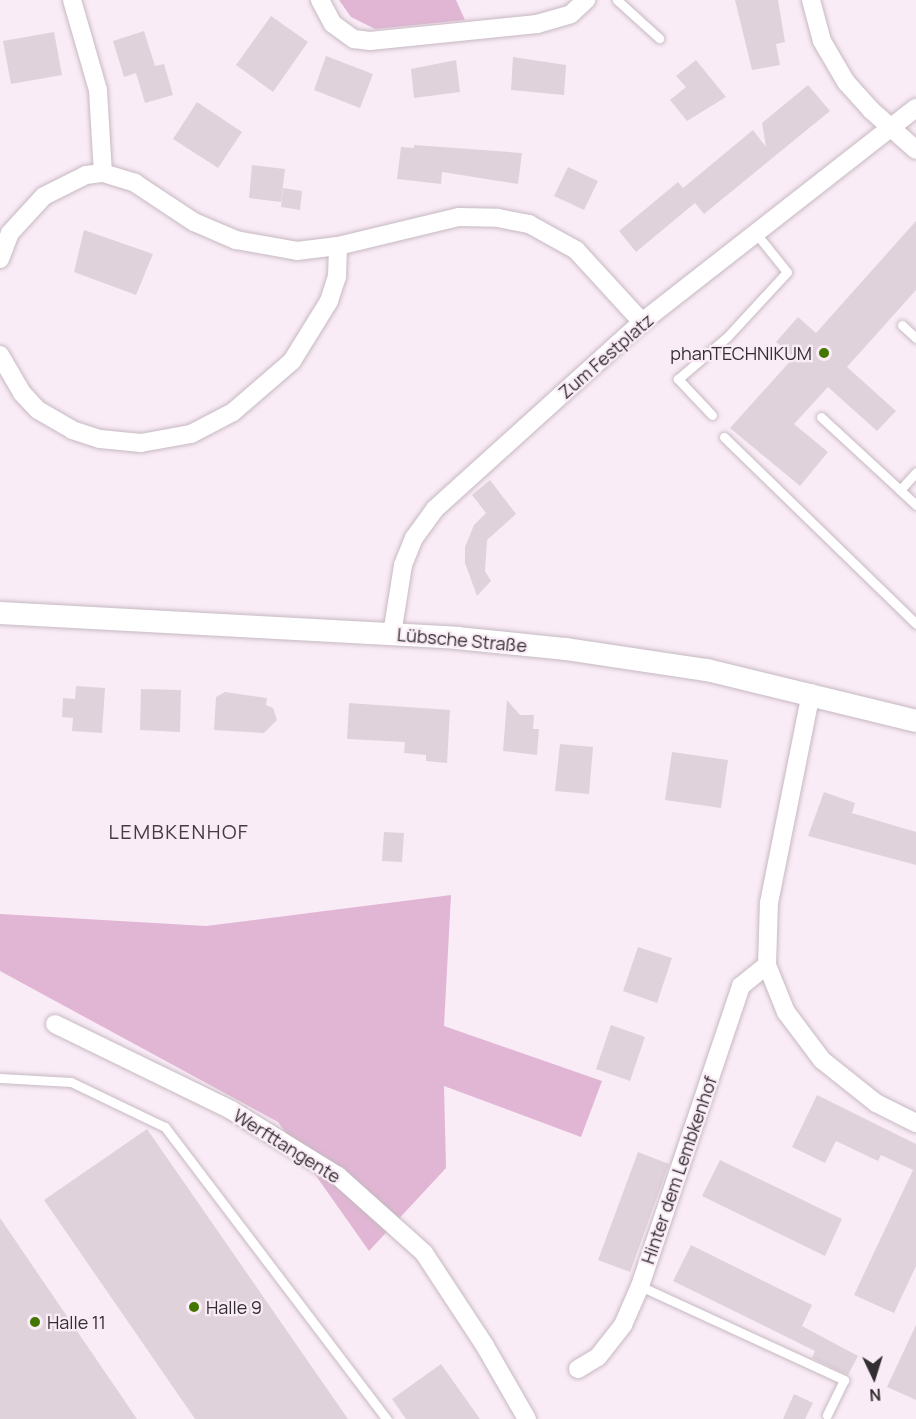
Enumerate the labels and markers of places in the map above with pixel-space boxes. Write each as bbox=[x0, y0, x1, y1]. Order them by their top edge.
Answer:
place label: phanTECHNIKUM bbox=[670, 342, 812, 364]
marker: phanTECHNIKUM bbox=[817, 346, 831, 360]
place label: Halle 9 bbox=[206, 1296, 262, 1318]
marker: Halle 9 bbox=[187, 1300, 201, 1314]
place label: Halle 11 bbox=[47, 1311, 106, 1333]
marker: Halle 11 bbox=[28, 1315, 42, 1329]

